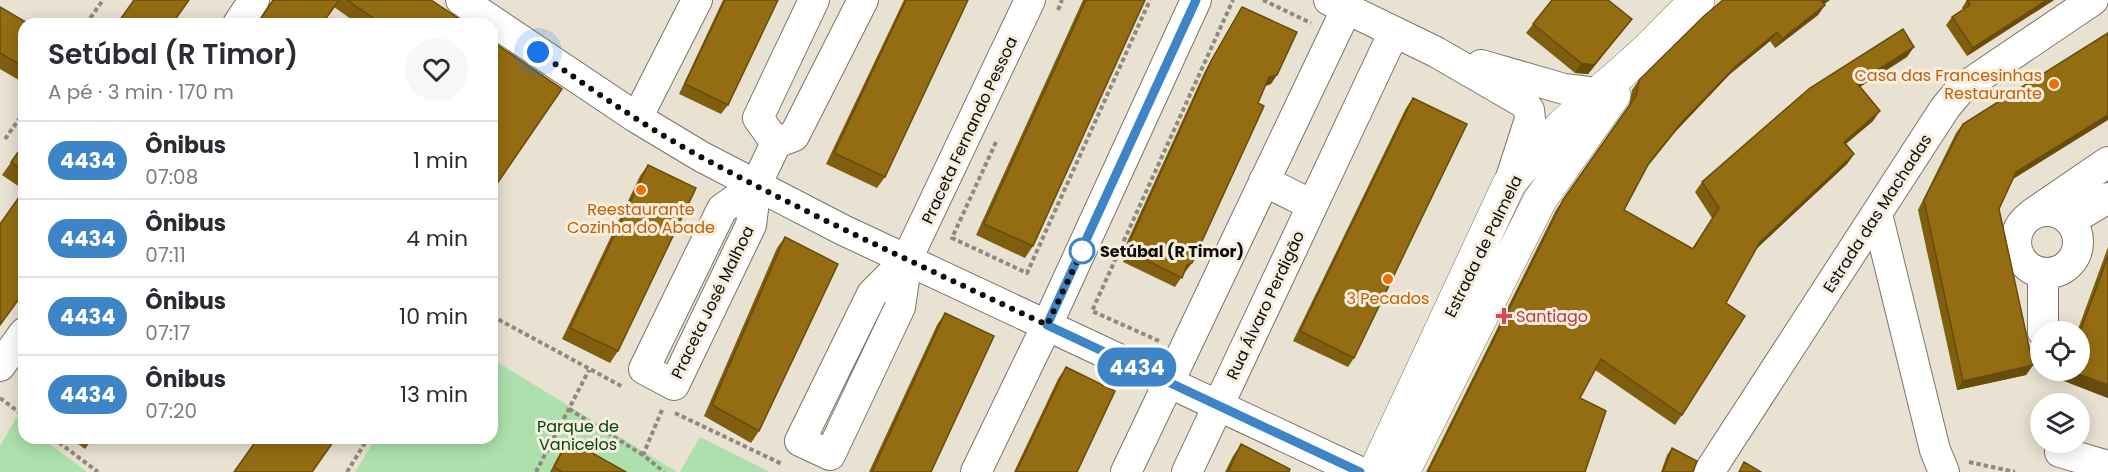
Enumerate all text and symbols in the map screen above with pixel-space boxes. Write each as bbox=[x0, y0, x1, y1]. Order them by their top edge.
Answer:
street label: Praceta Fernando Pessoa bbox=[916, 33, 1023, 228]
text: Setúbal (R Timor) bbox=[48, 35, 298, 74]
your location bbox=[523, 37, 553, 67]
button: heart bbox=[405, 38, 468, 101]
place label: Casa das Francesinhas Restaurante bbox=[1854, 64, 2042, 105]
marker: Casa das Francesinhas Restaurante bbox=[2047, 77, 2061, 91]
text: A pé · 3 min · 170 m bbox=[48, 78, 234, 106]
text: Ônibus bbox=[145, 130, 226, 161]
street label: Estrada das Machadas bbox=[1817, 130, 1937, 297]
text: 1 min bbox=[413, 145, 468, 176]
text: 4434 bbox=[60, 146, 115, 175]
text: 07:08 bbox=[145, 163, 198, 191]
street label: Estrada de Palmela bbox=[1439, 171, 1528, 321]
marker: Reestaurante Cozinha do Abade bbox=[634, 183, 648, 197]
place label: Reestaurante Cozinha do Abade bbox=[567, 198, 715, 239]
text: Ônibus bbox=[145, 208, 226, 239]
street label: Praceta José Malhoa bbox=[665, 222, 760, 383]
text: 4 min bbox=[406, 223, 468, 254]
text: 4434 bbox=[60, 224, 115, 253]
street label: Rua Álvaro Perdigão bbox=[1221, 227, 1310, 383]
marker: Setúbal (R Timor) bbox=[1069, 238, 1095, 264]
place label: Setúbal (R Timor) bbox=[1100, 240, 1244, 263]
text: 07:11 bbox=[145, 241, 186, 269]
marker: 3 Pecados bbox=[1381, 272, 1395, 286]
text: Ônibus bbox=[145, 286, 226, 317]
place label: 3 Pecados bbox=[1347, 287, 1429, 310]
text: 10 min bbox=[399, 301, 468, 332]
text: 4434 bbox=[60, 302, 115, 331]
place label: Santiago bbox=[1516, 305, 1588, 328]
marker: Santiago bbox=[1497, 309, 1511, 323]
text: 07:17 bbox=[145, 319, 190, 347]
map controls bbox=[2030, 321, 2090, 453]
button: locate bbox=[2030, 321, 2090, 381]
line badge: 4434 bbox=[1095, 348, 1179, 386]
text: 4434 bbox=[1109, 353, 1165, 382]
text: Ônibus bbox=[145, 364, 226, 395]
text: 13 min bbox=[400, 379, 468, 410]
text: 4434 bbox=[60, 380, 115, 409]
button: layers bbox=[2030, 393, 2090, 453]
text: 07:20 bbox=[145, 397, 197, 425]
park label: Parque de Vanicelos bbox=[537, 415, 619, 456]

